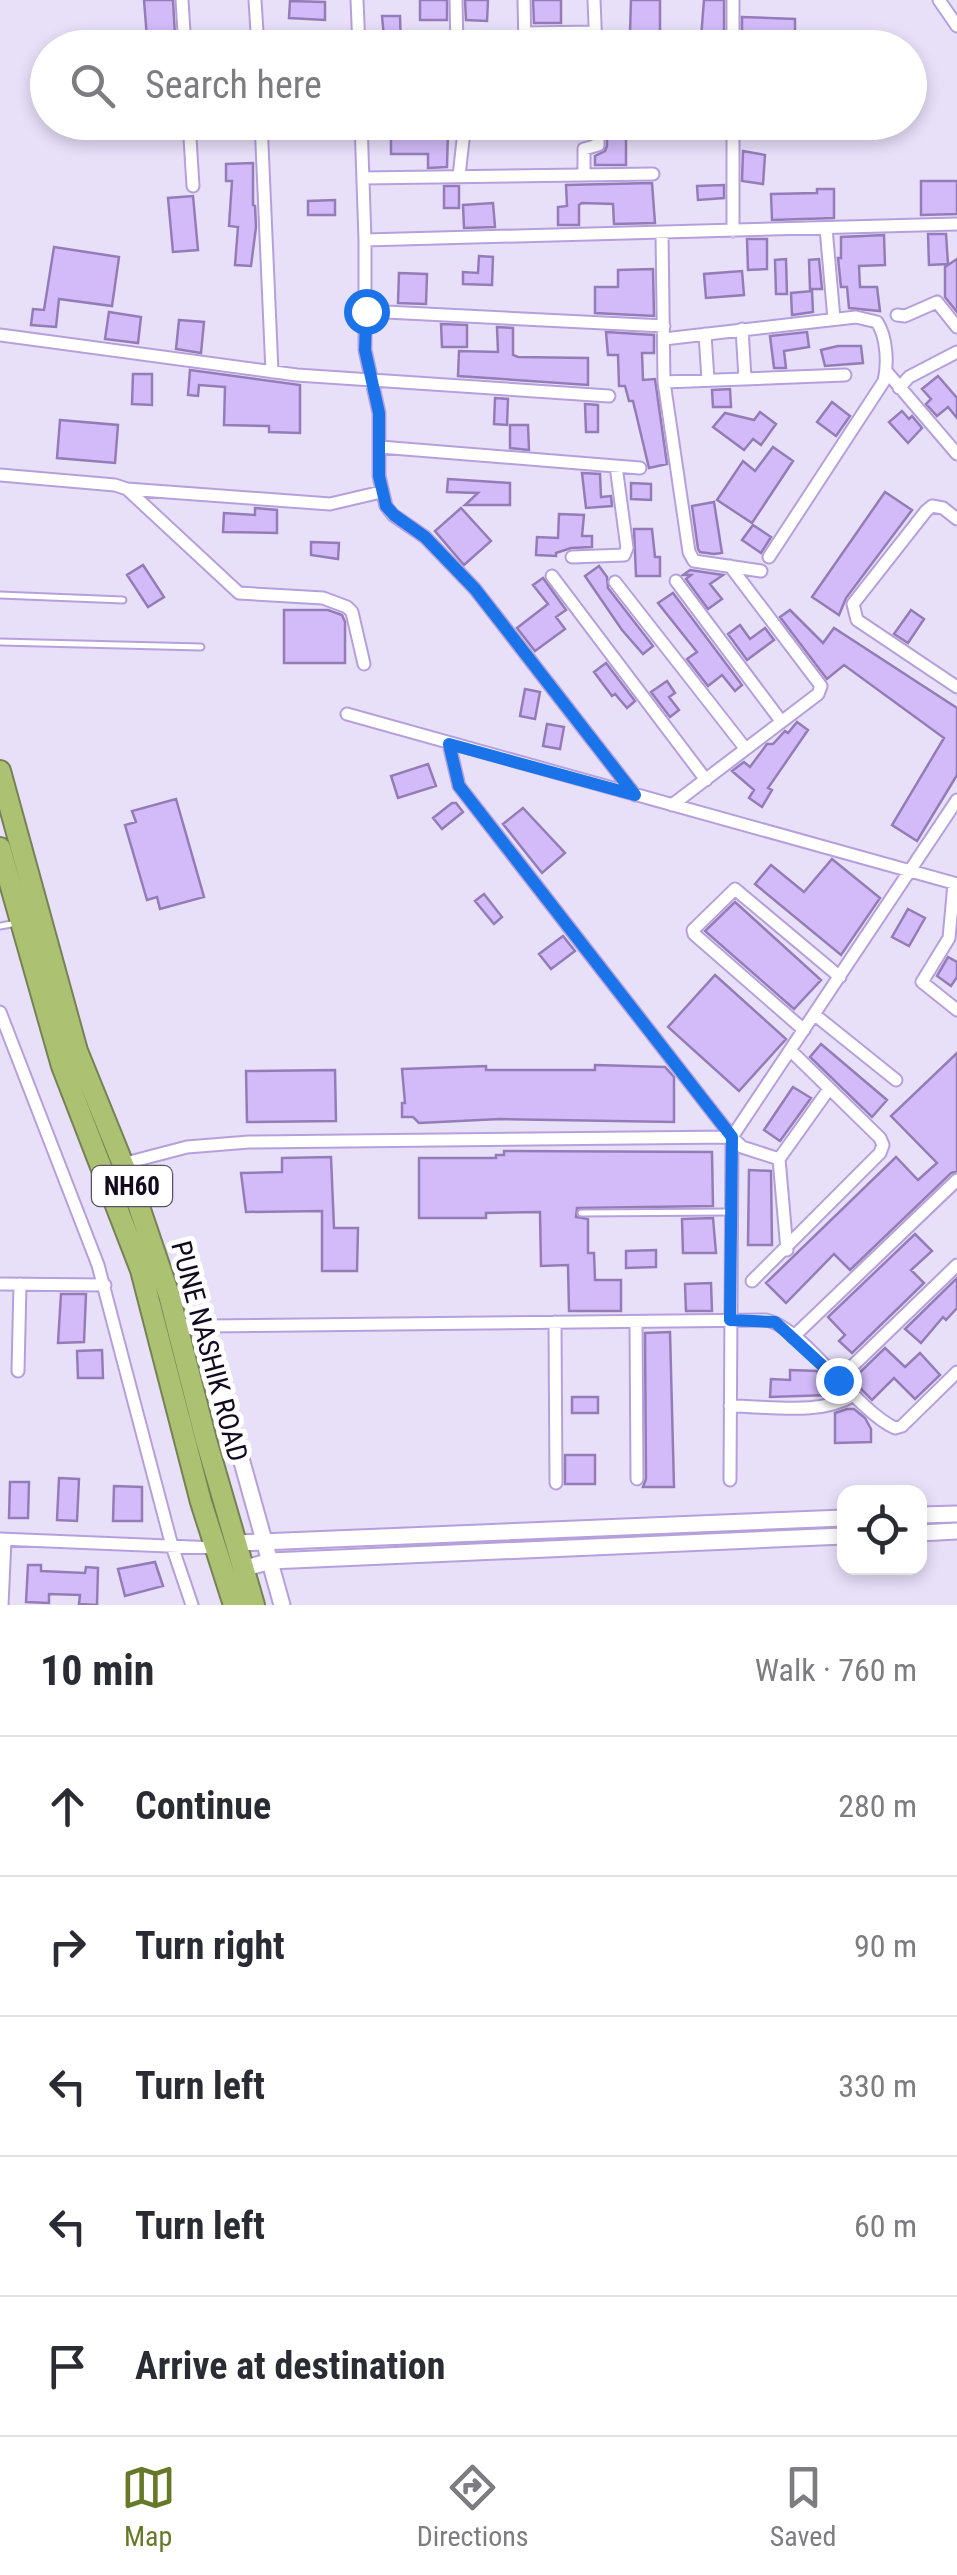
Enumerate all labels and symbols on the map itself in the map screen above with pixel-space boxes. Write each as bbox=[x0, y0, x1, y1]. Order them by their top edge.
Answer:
route start bbox=[344, 289, 390, 335]
road number: NH60 bbox=[92, 1166, 172, 1206]
street label: PUNE NASHIK ROAD bbox=[164, 1237, 255, 1465]
route end bbox=[816, 1358, 862, 1404]

